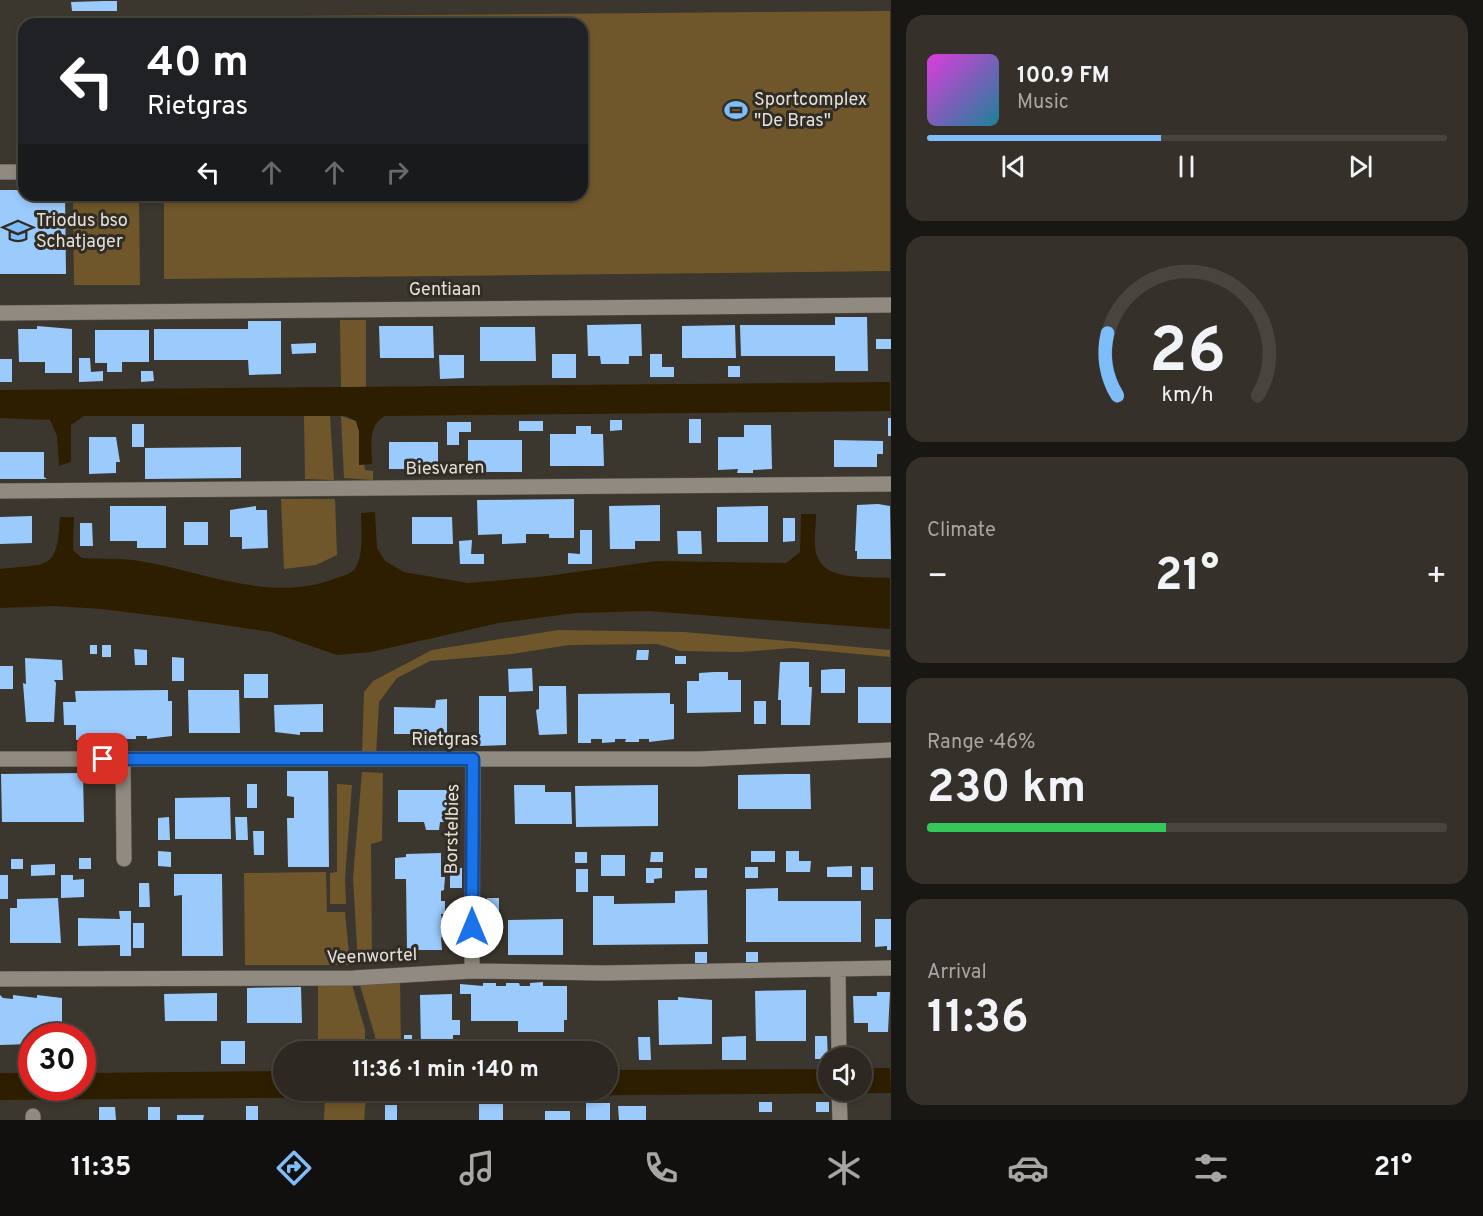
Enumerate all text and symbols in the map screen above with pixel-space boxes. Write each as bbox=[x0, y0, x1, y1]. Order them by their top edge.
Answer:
text: 40 m bbox=[147, 38, 249, 91]
icon: left bbox=[48, 42, 126, 120]
text: 100.9 FM bbox=[1017, 63, 1110, 90]
place label: Sportcomplex "De Bras" bbox=[754, 89, 867, 133]
text: Rietgras bbox=[147, 90, 248, 124]
text: Music bbox=[1017, 90, 1069, 116]
sports icon: Sportcomplex "De Bras" bbox=[723, 97, 749, 123]
icon: previous bbox=[997, 150, 1030, 183]
icon: pause bbox=[1170, 150, 1203, 183]
icon: next bbox=[1344, 150, 1377, 183]
icon: left bbox=[192, 156, 225, 189]
icon: ahead bbox=[255, 156, 288, 189]
icon: ahead bbox=[318, 156, 351, 189]
icon: right bbox=[381, 156, 414, 189]
place label: Triodus bso Schatjager bbox=[36, 210, 128, 254]
school or university icon: Triodus bso Schatjager bbox=[5, 218, 31, 244]
street label: Gentiaan bbox=[409, 279, 481, 302]
text: 26 bbox=[1149, 315, 1225, 394]
text: km/h bbox=[1161, 382, 1213, 409]
street label: Biesvaren bbox=[405, 457, 485, 481]
text: Climate bbox=[927, 518, 996, 544]
text: 21° bbox=[1155, 549, 1219, 606]
text: − bbox=[927, 557, 948, 599]
text: + bbox=[1426, 557, 1447, 599]
street label: Rietgras bbox=[411, 729, 479, 752]
text: Range · 46% bbox=[927, 730, 1036, 756]
pin bbox=[77, 733, 128, 784]
icon: arrive bbox=[86, 742, 119, 775]
text: 230 km bbox=[927, 761, 1086, 818]
street label: Borstelbies bbox=[441, 783, 465, 875]
position arrow bbox=[440, 895, 504, 959]
street label: Veenwortel bbox=[326, 944, 418, 970]
text: Arrival bbox=[927, 960, 987, 986]
text: 11:36 bbox=[927, 991, 1029, 1048]
speed limit sign: 30 bbox=[18, 1023, 96, 1101]
map controls bbox=[818, 1047, 872, 1101]
button: sound bbox=[818, 1047, 872, 1101]
text: 11:36 · 1 min · 140 m bbox=[352, 1057, 539, 1084]
icon: directions bbox=[273, 1147, 315, 1189]
icon: music bbox=[456, 1147, 498, 1189]
icon: phone bbox=[640, 1147, 682, 1189]
icon: climate bbox=[823, 1147, 865, 1189]
icon: car bbox=[1007, 1147, 1049, 1189]
icon: filters bbox=[1190, 1147, 1232, 1189]
text: 11:35 bbox=[71, 1151, 132, 1185]
text: 21° bbox=[1374, 1151, 1412, 1185]

